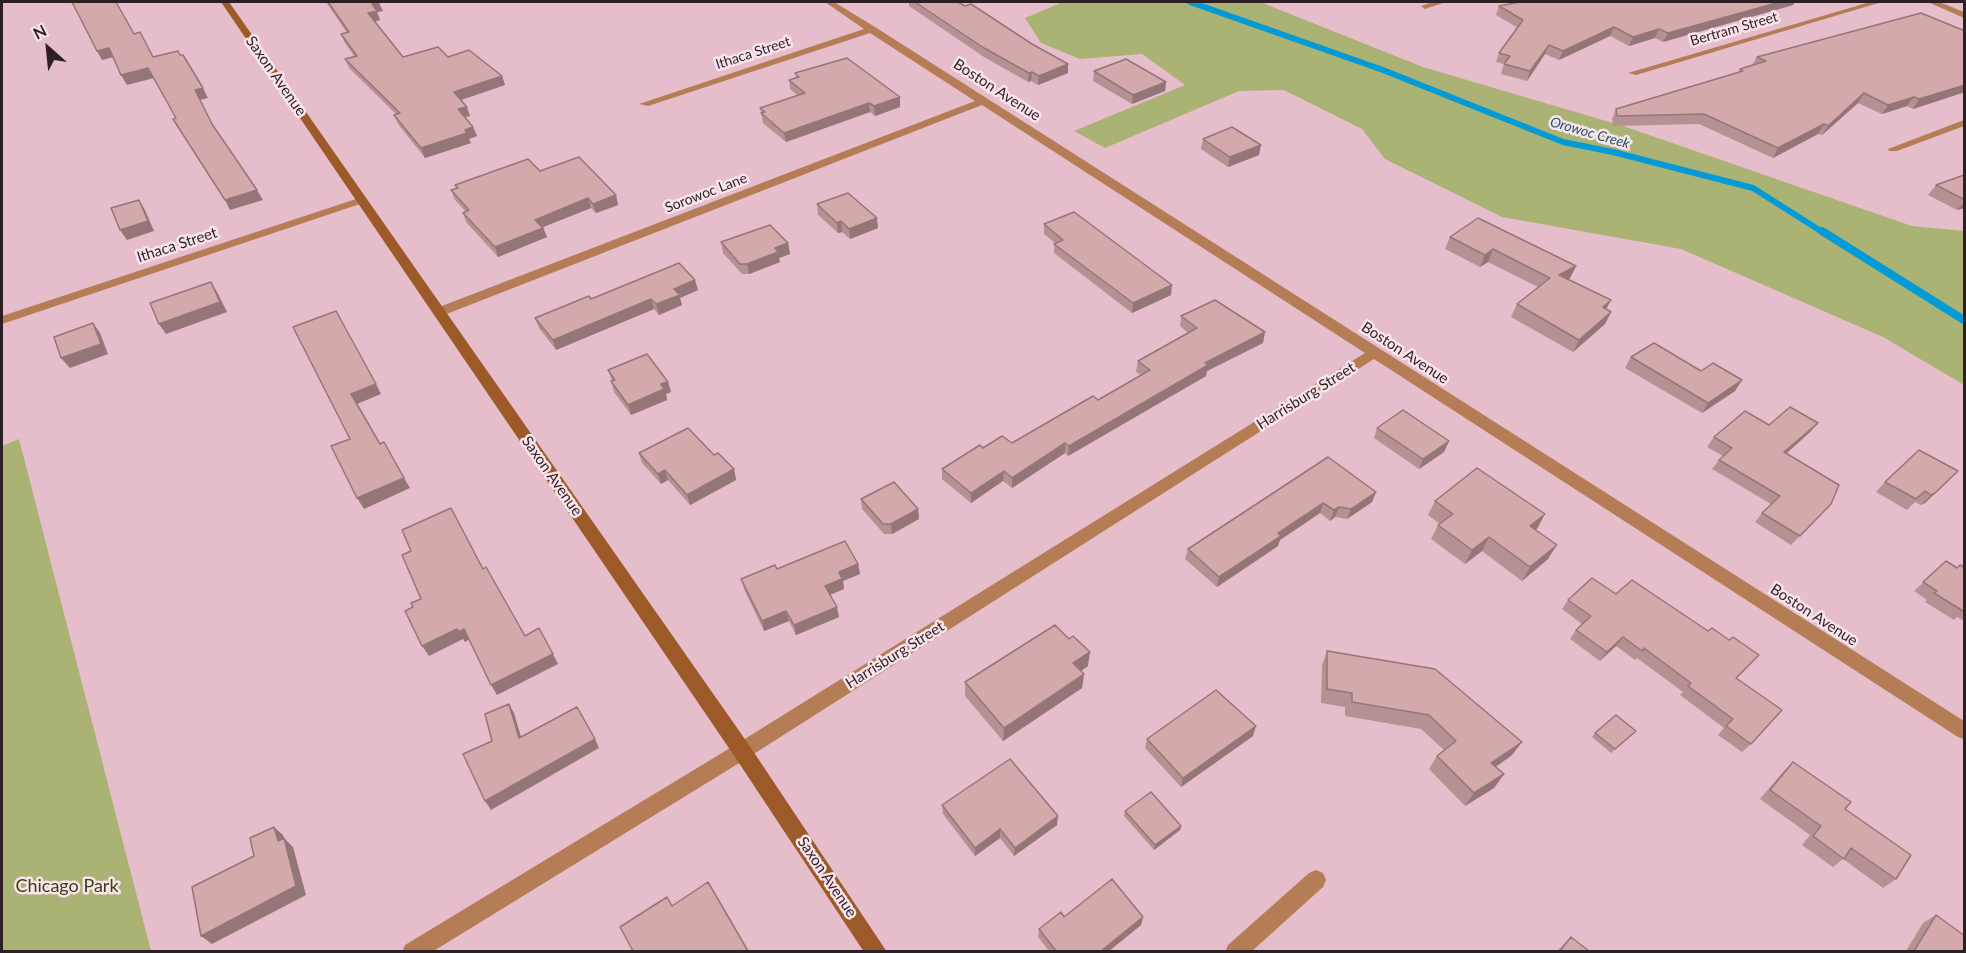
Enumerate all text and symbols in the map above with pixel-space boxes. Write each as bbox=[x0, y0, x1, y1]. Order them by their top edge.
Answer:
street label: Bertram Street bbox=[1688, 8, 1780, 50]
north arrow bbox=[18, 18, 78, 78]
text: N bbox=[30, 20, 49, 43]
street label: Saxon Avenue bbox=[242, 33, 310, 119]
street label: Ithaca Street bbox=[714, 33, 792, 73]
street label: Boston Avenue bbox=[950, 55, 1044, 125]
water label: Orowoc Creek bbox=[1548, 114, 1632, 152]
street label: Sorowoc Lane bbox=[663, 170, 749, 216]
street label: Ithaca Street bbox=[135, 224, 219, 266]
street label: Boston Avenue bbox=[1358, 318, 1452, 388]
street label: Harrisburg Street bbox=[1253, 358, 1359, 434]
street label: Saxon Avenue bbox=[518, 433, 586, 519]
street label: Boston Avenue bbox=[1767, 580, 1861, 650]
street label: Harrisburg Street bbox=[842, 617, 948, 693]
street label: Saxon Avenue bbox=[794, 833, 860, 921]
park label: Chicago Park bbox=[15, 875, 119, 897]

